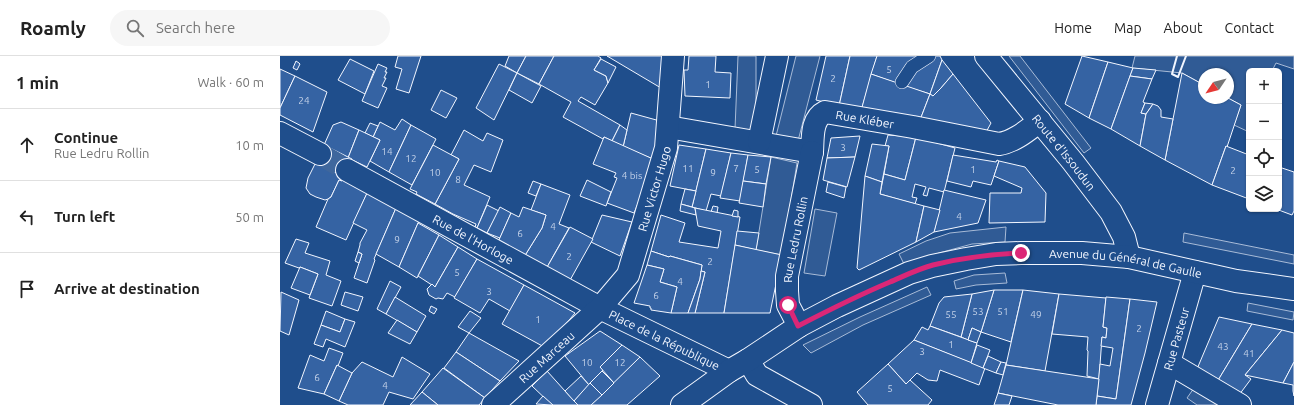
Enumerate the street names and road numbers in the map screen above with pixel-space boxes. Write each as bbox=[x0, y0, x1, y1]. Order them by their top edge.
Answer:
street label: Rue Kléber bbox=[835, 107, 896, 130]
street label: Route d'Issoudun bbox=[1030, 112, 1099, 193]
street label: Rue Victor Hugo bbox=[635, 144, 673, 233]
street label: Rue Ledru Rollin bbox=[781, 195, 809, 283]
street label: Rue de l'Horloge bbox=[431, 212, 516, 266]
street label: Avenue du Général de Gaulle bbox=[1049, 247, 1203, 280]
street label: Rue Pasteur bbox=[1161, 305, 1191, 372]
street label: Place de la République bbox=[607, 307, 722, 372]
street label: Rue Marceau bbox=[516, 328, 577, 385]

